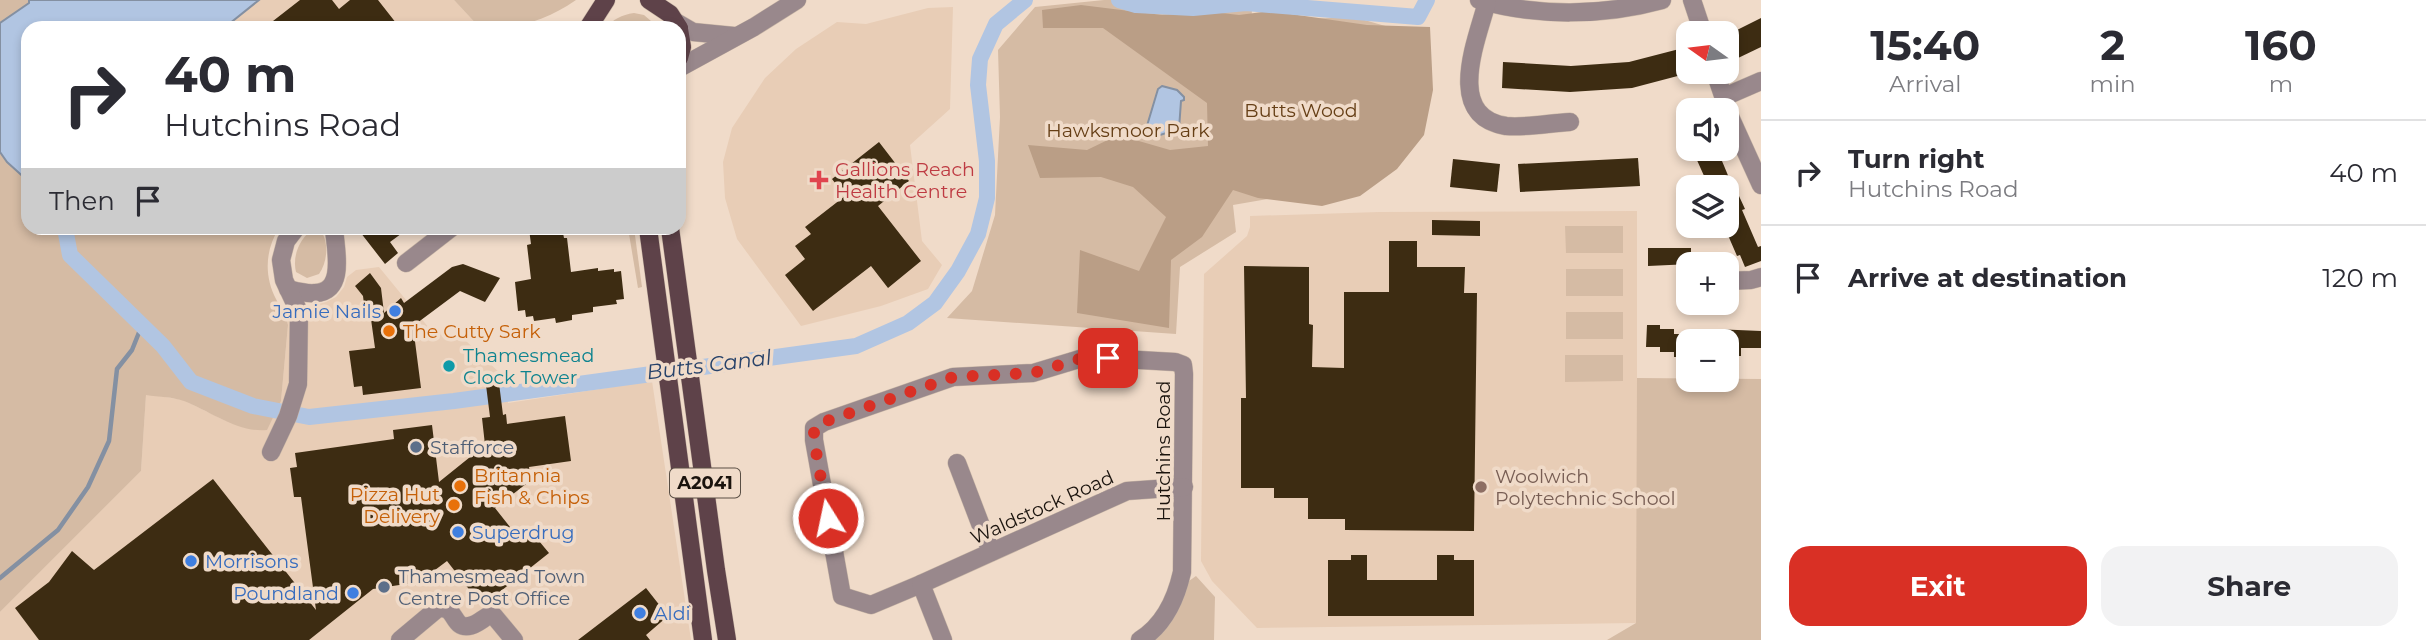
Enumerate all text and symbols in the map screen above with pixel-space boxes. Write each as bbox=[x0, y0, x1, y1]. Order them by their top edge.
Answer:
text: 15:40 bbox=[1870, 19, 1980, 71]
text: 2 bbox=[2100, 19, 2125, 71]
text: 160 bbox=[2245, 19, 2317, 71]
north arrow bbox=[1676, 21, 1740, 84]
map controls bbox=[1676, 21, 1739, 392]
text: 40 m bbox=[164, 45, 296, 104]
icon: right bbox=[49, 49, 140, 140]
text: Arrival bbox=[1889, 70, 1962, 98]
text: min bbox=[2090, 70, 2136, 98]
text: m bbox=[2269, 70, 2293, 98]
button: sound bbox=[1676, 98, 1739, 161]
park label: Butts Wood bbox=[1244, 99, 1358, 122]
text: Hutchins Road bbox=[164, 105, 401, 144]
park label: Hawksmoor Park bbox=[1046, 119, 1210, 142]
text: Turn right bbox=[1848, 143, 1984, 175]
icon: right bbox=[1789, 154, 1827, 192]
text: 40 m bbox=[2329, 157, 2398, 189]
place label: Gallions Reach Health Centre bbox=[835, 158, 975, 203]
marker: Gallions Reach Health Centre bbox=[809, 170, 829, 190]
button: layers bbox=[1676, 175, 1739, 238]
text: Hutchins Road bbox=[1848, 175, 2019, 203]
icon: arrive bbox=[129, 182, 167, 220]
text: Then bbox=[49, 185, 115, 217]
button: + bbox=[1676, 252, 1739, 315]
icon: arrive bbox=[1789, 259, 1827, 297]
text: Arrive at destination bbox=[1848, 262, 2127, 294]
text: 120 m bbox=[2322, 262, 2398, 294]
place label: Jamie Nails bbox=[271, 300, 381, 323]
marker: Jamie Nails bbox=[387, 303, 403, 319]
place label: The Cutty Sark bbox=[403, 320, 541, 343]
marker: The Cutty Sark bbox=[381, 323, 397, 339]
pin bbox=[1078, 328, 1138, 388]
button: − bbox=[1676, 329, 1739, 392]
icon: arrive bbox=[1089, 339, 1127, 377]
place label: Thamesmead Clock Tower bbox=[463, 344, 594, 389]
water label: Butts Canal bbox=[645, 344, 773, 385]
marker: Thamesmead Clock Tower bbox=[441, 358, 457, 374]
street label: Hutchins Road bbox=[1152, 381, 1175, 521]
place label: Stafforce bbox=[430, 436, 514, 459]
marker: Stafforce bbox=[408, 439, 424, 455]
place label: Britannia Fish & Chips bbox=[474, 464, 590, 509]
place label: Woolwich Polytechnic School bbox=[1495, 465, 1676, 510]
street label: Waldstock Road bbox=[967, 466, 1117, 549]
road number: A2041 bbox=[670, 468, 740, 498]
marker: Britannia Fish & Chips bbox=[452, 478, 468, 494]
marker: Woolwich Polytechnic School bbox=[1473, 479, 1489, 495]
position arrow bbox=[791, 481, 865, 555]
place label: Pizza Hut Delivery bbox=[350, 483, 441, 528]
marker: Pizza Hut Delivery bbox=[446, 497, 462, 513]
place label: Superdrug bbox=[472, 521, 574, 544]
marker: Superdrug bbox=[450, 524, 466, 540]
button: Exit bbox=[1789, 546, 2087, 626]
button: Share bbox=[2101, 546, 2398, 626]
place label: Morrisons bbox=[205, 550, 298, 573]
marker: Morrisons bbox=[183, 553, 199, 569]
place label: Thamesmead Town Centre Post Office bbox=[398, 565, 585, 610]
marker: Thamesmead Town Centre Post Office bbox=[376, 579, 392, 595]
place label: Poundland bbox=[233, 582, 339, 605]
marker: Poundland bbox=[345, 585, 361, 601]
place label: Aldi bbox=[654, 602, 691, 625]
marker: Aldi bbox=[632, 605, 648, 621]

